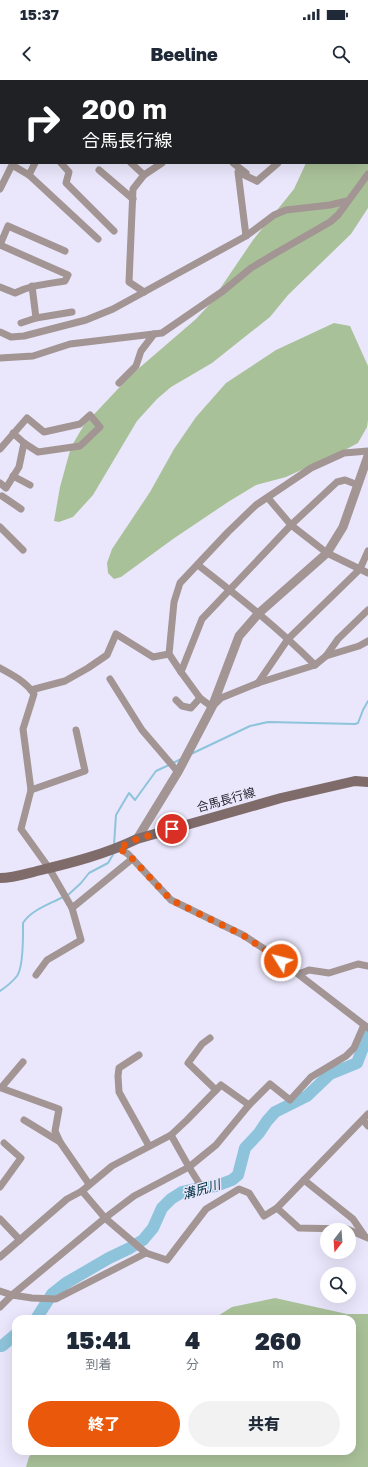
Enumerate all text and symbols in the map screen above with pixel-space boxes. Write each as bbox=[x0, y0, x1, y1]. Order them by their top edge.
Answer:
text: 15:37 bbox=[20, 5, 59, 23]
icon: back bbox=[16, 43, 38, 65]
text: Beeline bbox=[150, 43, 218, 65]
icon: search bbox=[330, 43, 352, 65]
text: 200 m bbox=[82, 92, 167, 125]
icon: right bbox=[16, 96, 68, 148]
text: 合馬長行線 bbox=[82, 129, 172, 151]
street label: 合馬長行線 bbox=[195, 784, 257, 815]
pin bbox=[155, 812, 189, 846]
icon: arrive bbox=[161, 818, 183, 840]
position arrow bbox=[260, 940, 302, 982]
water label: 溝尻川 bbox=[180, 1175, 224, 1202]
north arrow bbox=[320, 1223, 356, 1259]
map controls bbox=[320, 1223, 356, 1303]
button: search bbox=[320, 1267, 356, 1303]
text: 15:41 bbox=[67, 1325, 130, 1354]
text: 4 bbox=[185, 1325, 200, 1354]
text: 260 bbox=[255, 1326, 301, 1355]
text: m bbox=[272, 1355, 284, 1371]
text: 到着 bbox=[85, 1356, 112, 1372]
text: 分 bbox=[186, 1356, 199, 1372]
button: 終了 bbox=[28, 1401, 180, 1447]
button: 共有 bbox=[188, 1401, 340, 1447]

